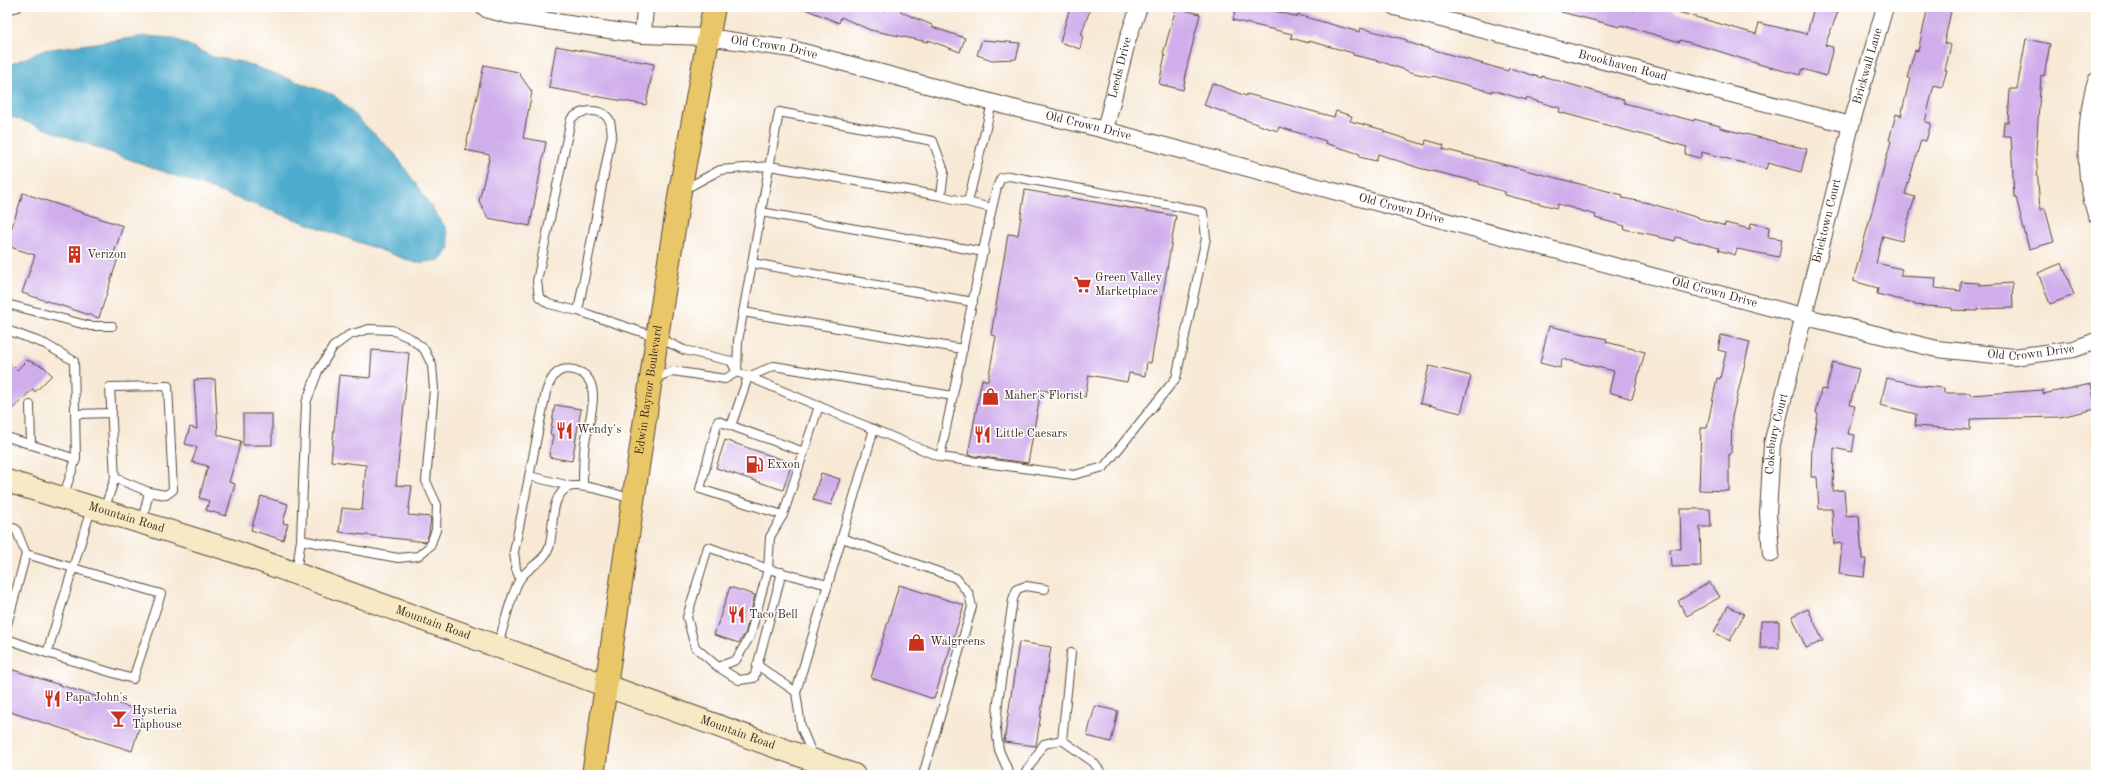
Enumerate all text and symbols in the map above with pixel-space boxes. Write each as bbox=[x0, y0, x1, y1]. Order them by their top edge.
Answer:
street label: Brickwall Lane bbox=[1851, 26, 1885, 106]
street label: Old Crown Drive bbox=[730, 34, 819, 62]
street label: Leeds Drive bbox=[1107, 36, 1134, 100]
street label: Brookhaven Road bbox=[1577, 49, 1668, 83]
street label: Old Crown Drive bbox=[1044, 110, 1133, 143]
street label: Bricktown Court bbox=[1811, 177, 1843, 264]
street label: Old Crown Drive bbox=[1357, 192, 1446, 226]
building icon: Verizon bbox=[64, 245, 84, 265]
place label: Verizon bbox=[87, 249, 127, 261]
place label: Green Valley Marketplace bbox=[1095, 272, 1163, 298]
supermarket icon: Green Valley Marketplace bbox=[1072, 275, 1092, 295]
street label: Old Crown Drive bbox=[1670, 275, 1759, 310]
street label: Edwin Raynor Boulevard bbox=[634, 324, 665, 456]
street label: Old Crown Drive bbox=[1986, 343, 2076, 363]
shop icon: Maher's Florist bbox=[981, 386, 1001, 406]
place label: Maher's Florist bbox=[1004, 390, 1083, 402]
street label: Cokebury Court bbox=[1764, 392, 1790, 475]
restaurant icon: Wendy's bbox=[554, 420, 574, 440]
place label: Wendy's bbox=[577, 424, 621, 436]
restaurant icon: Little Caesars bbox=[972, 424, 992, 444]
place label: Little Caesars bbox=[995, 428, 1068, 440]
fuel station icon: Exxon bbox=[744, 455, 764, 475]
place label: Exxon bbox=[767, 459, 800, 471]
street label: Mountain Road bbox=[87, 501, 166, 535]
street label: Mountain Road bbox=[394, 604, 472, 642]
restaurant icon: Taco Bell bbox=[726, 605, 746, 625]
place label: Taco Bell bbox=[749, 609, 798, 621]
shop icon: Walgreens bbox=[907, 632, 927, 652]
place label: Walgreens bbox=[930, 636, 985, 648]
restaurant icon: Papa John's bbox=[42, 688, 62, 708]
place label: Papa John's bbox=[65, 692, 128, 704]
place label: Hysteria Taphouse bbox=[132, 705, 182, 731]
bar icon: Hysteria Taphouse bbox=[109, 708, 129, 728]
street label: Mountain Road bbox=[698, 714, 777, 752]

